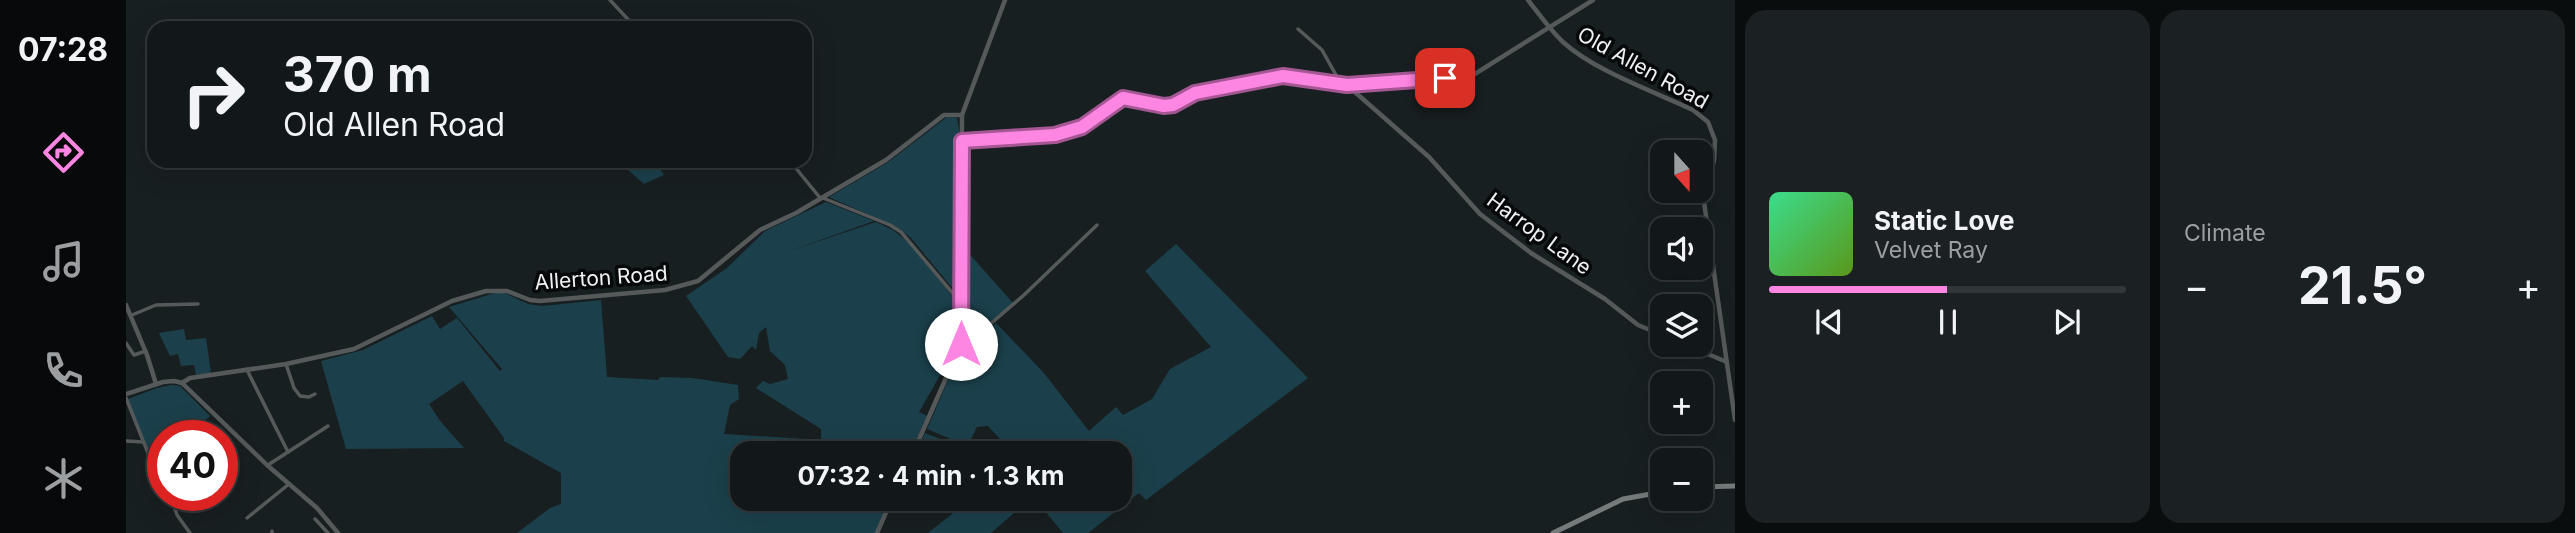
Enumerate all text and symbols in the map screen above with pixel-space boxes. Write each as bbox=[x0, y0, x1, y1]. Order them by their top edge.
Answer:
street label: Old Allen Road bbox=[1573, 21, 1713, 114]
text: 07:28 bbox=[18, 30, 108, 69]
text: 370 m bbox=[283, 45, 432, 104]
pin bbox=[1415, 48, 1475, 108]
icon: right bbox=[168, 49, 259, 140]
icon: arrive bbox=[1426, 59, 1464, 97]
text: Old Allen Road bbox=[283, 105, 505, 144]
icon: directions bbox=[39, 128, 88, 177]
north arrow bbox=[1650, 140, 1713, 203]
map controls bbox=[1650, 140, 1713, 511]
street label: Harrop Lane bbox=[1482, 187, 1596, 280]
text: Static Love bbox=[1874, 205, 2015, 236]
button: sound bbox=[1650, 217, 1713, 280]
text: Climate bbox=[2184, 219, 2266, 247]
text: Velvet Ray bbox=[1874, 236, 1988, 264]
icon: music bbox=[39, 237, 88, 286]
text: 21.5° bbox=[2298, 254, 2427, 317]
street label: Allerton Road bbox=[534, 260, 668, 295]
text: − bbox=[2184, 263, 2209, 309]
text: + bbox=[2516, 263, 2541, 309]
button: layers bbox=[1650, 294, 1713, 357]
icon: previous bbox=[1810, 303, 1848, 341]
icon: pause bbox=[1929, 303, 1967, 341]
icon: next bbox=[2048, 303, 2086, 341]
position arrow bbox=[924, 307, 998, 381]
icon: phone bbox=[39, 346, 88, 395]
button: + bbox=[1650, 371, 1713, 434]
speed limit sign: 40 bbox=[147, 420, 238, 511]
button: − bbox=[1650, 448, 1713, 511]
icon: climate bbox=[39, 454, 88, 503]
text: 07:32 · 4 min · 1.3 km bbox=[798, 460, 1064, 491]

